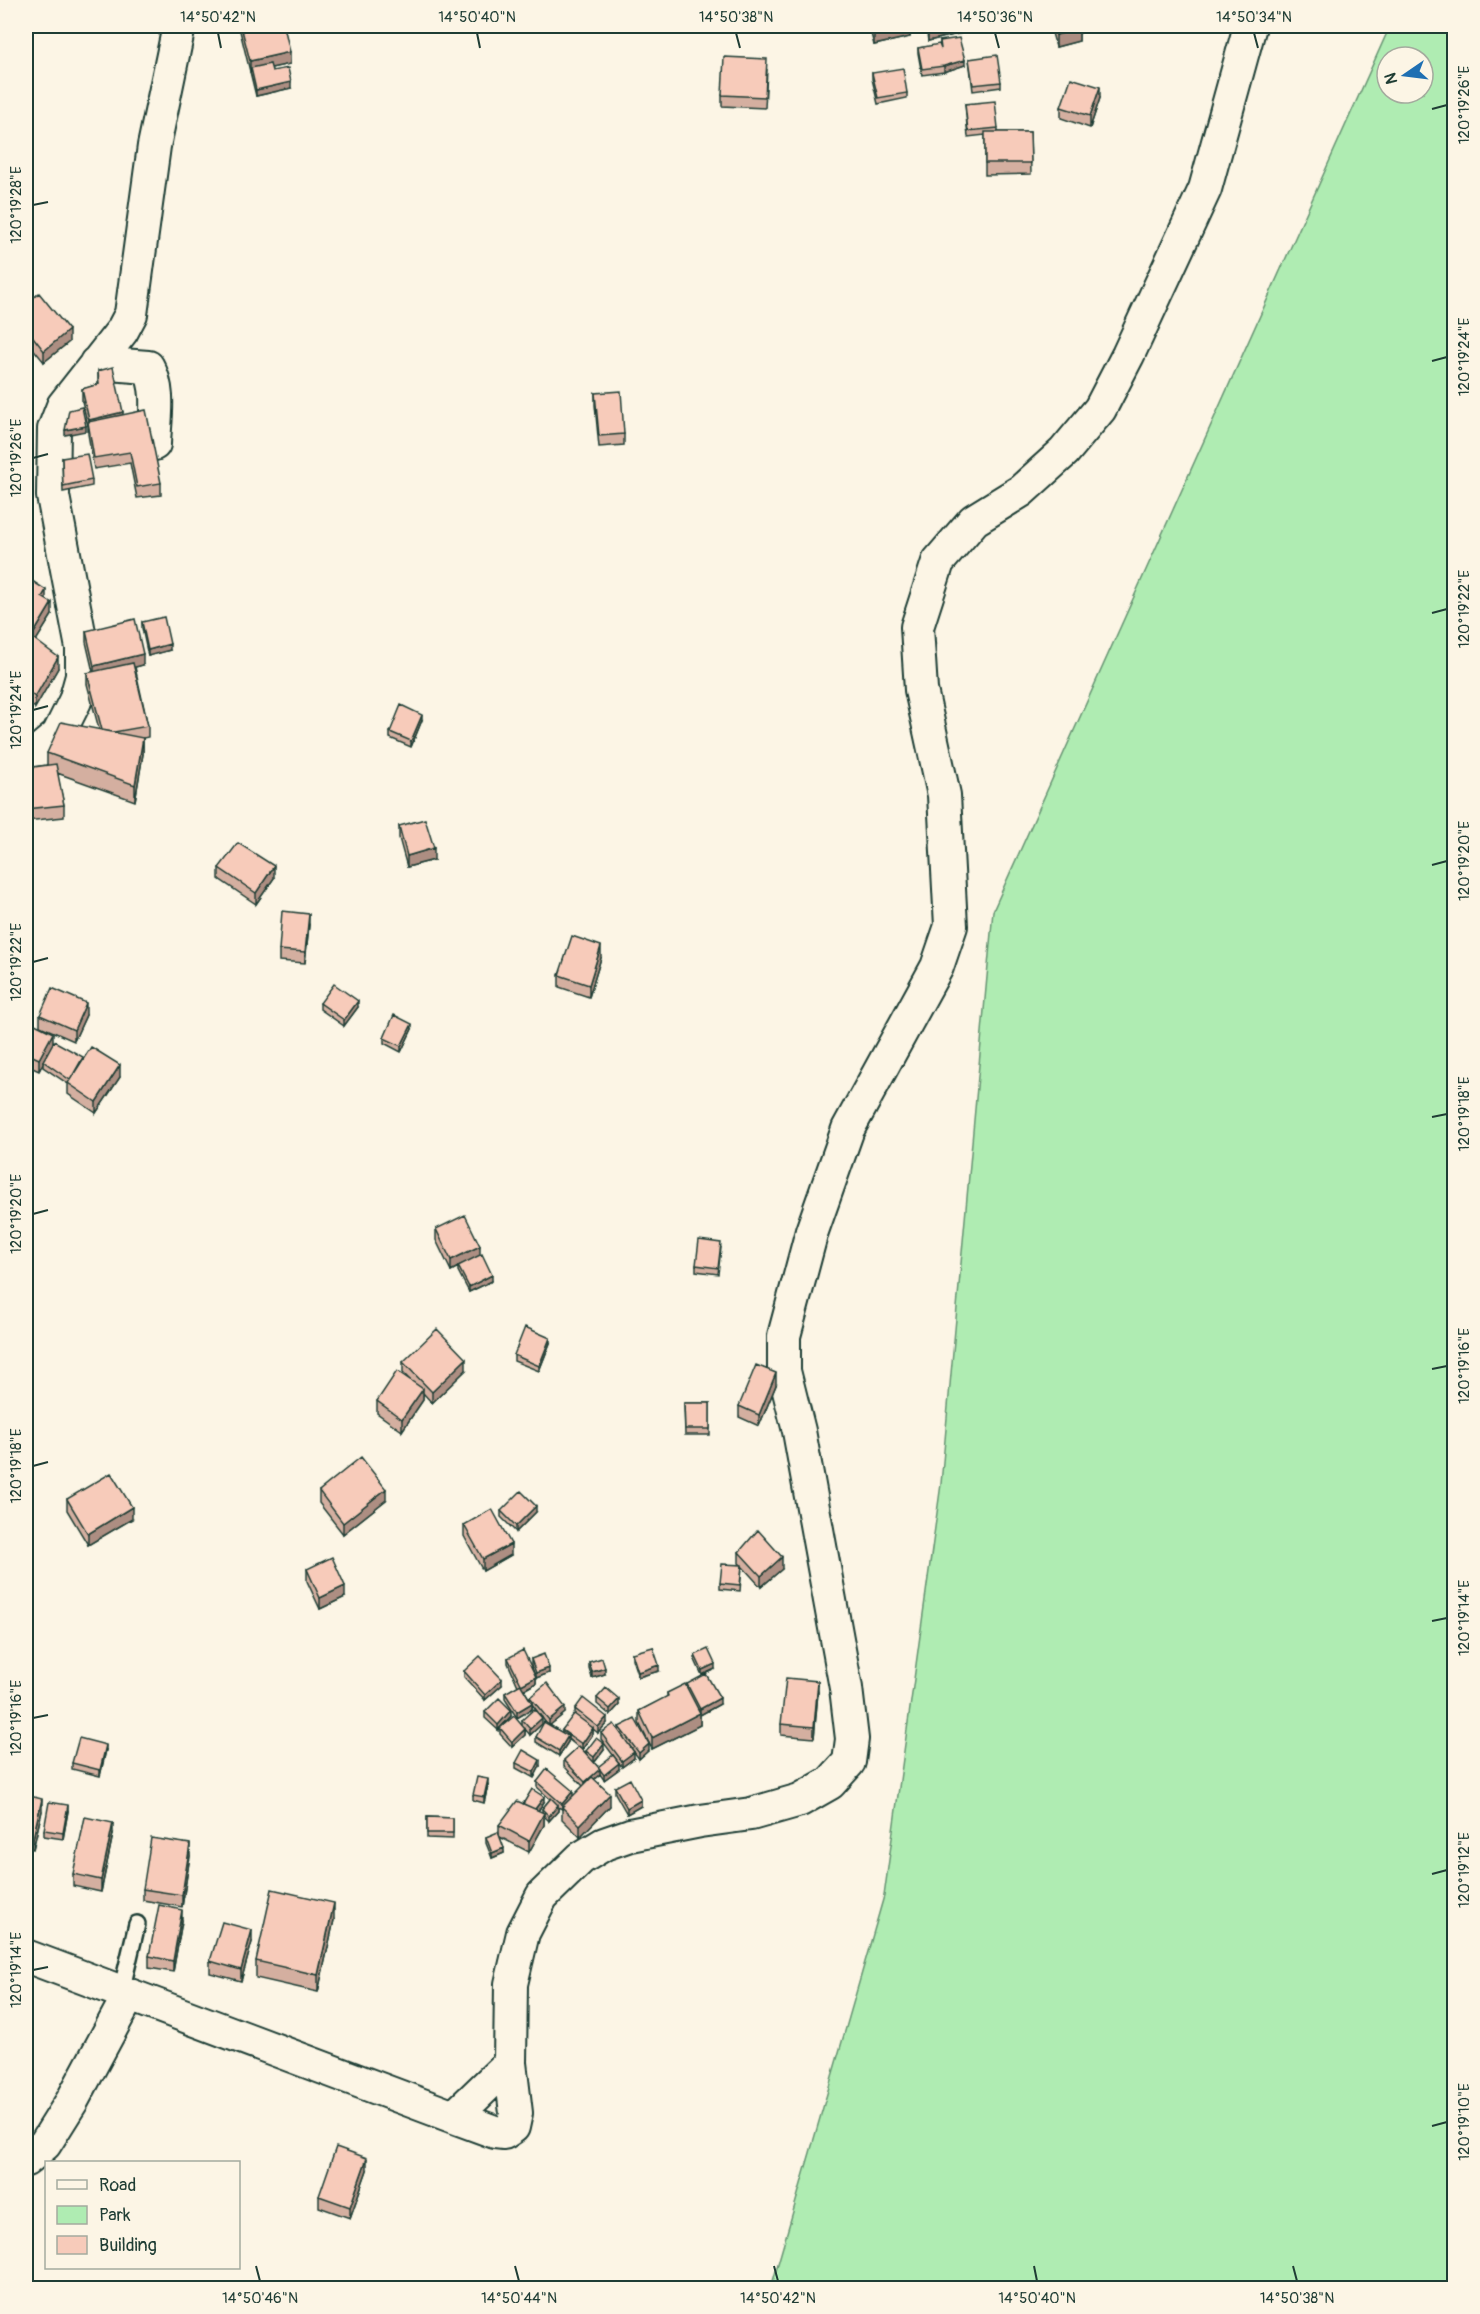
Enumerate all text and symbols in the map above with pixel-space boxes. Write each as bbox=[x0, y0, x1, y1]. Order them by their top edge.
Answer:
text: 14°50'42"N bbox=[180, 8, 256, 27]
text: 14°50'40"N bbox=[438, 8, 516, 27]
text: 14°50'38"N bbox=[699, 8, 773, 27]
text: 14°50'36"N bbox=[957, 8, 1033, 27]
text: 14°50'34"N bbox=[1216, 8, 1292, 27]
north arrow bbox=[1375, 45, 1435, 105]
text: 120°19'26"E bbox=[1455, 65, 1474, 144]
text: N bbox=[1380, 71, 1402, 86]
text: 120°19'28"E bbox=[7, 166, 26, 244]
text: 120°19'24"E bbox=[1455, 318, 1474, 396]
text: 120°19'26"E bbox=[7, 418, 26, 497]
text: 120°19'22"E bbox=[1455, 570, 1474, 648]
text: 120°19'24"E bbox=[7, 671, 26, 749]
text: 120°19'20"E bbox=[1455, 821, 1474, 901]
text: 120°19'22"E bbox=[7, 923, 26, 1001]
text: 120°19'18"E bbox=[1455, 1076, 1474, 1151]
text: 120°19'20"E bbox=[7, 1174, 26, 1254]
text: 120°19'16"E bbox=[1455, 1328, 1474, 1404]
text: 120°19'18"E bbox=[7, 1428, 26, 1503]
text: 120°19'14"E bbox=[1455, 1580, 1474, 1656]
text: 120°19'16"E bbox=[7, 1680, 26, 1756]
text: 120°19'12"E bbox=[1455, 1832, 1474, 1908]
text: 120°19'14"E bbox=[7, 1932, 26, 2008]
text: 120°19'10"E bbox=[1455, 2083, 1474, 2161]
legend bbox=[45, 2161, 240, 2269]
text: Road bbox=[99, 2174, 136, 2197]
text: Park bbox=[99, 2204, 131, 2227]
text: Building bbox=[99, 2234, 157, 2257]
text: 14°50'46"N bbox=[222, 2289, 298, 2308]
text: 14°50'44"N bbox=[481, 2289, 557, 2308]
text: 14°50'42"N bbox=[740, 2289, 816, 2308]
text: 14°50'40"N bbox=[998, 2289, 1076, 2308]
text: 14°50'38"N bbox=[1260, 2289, 1334, 2308]

